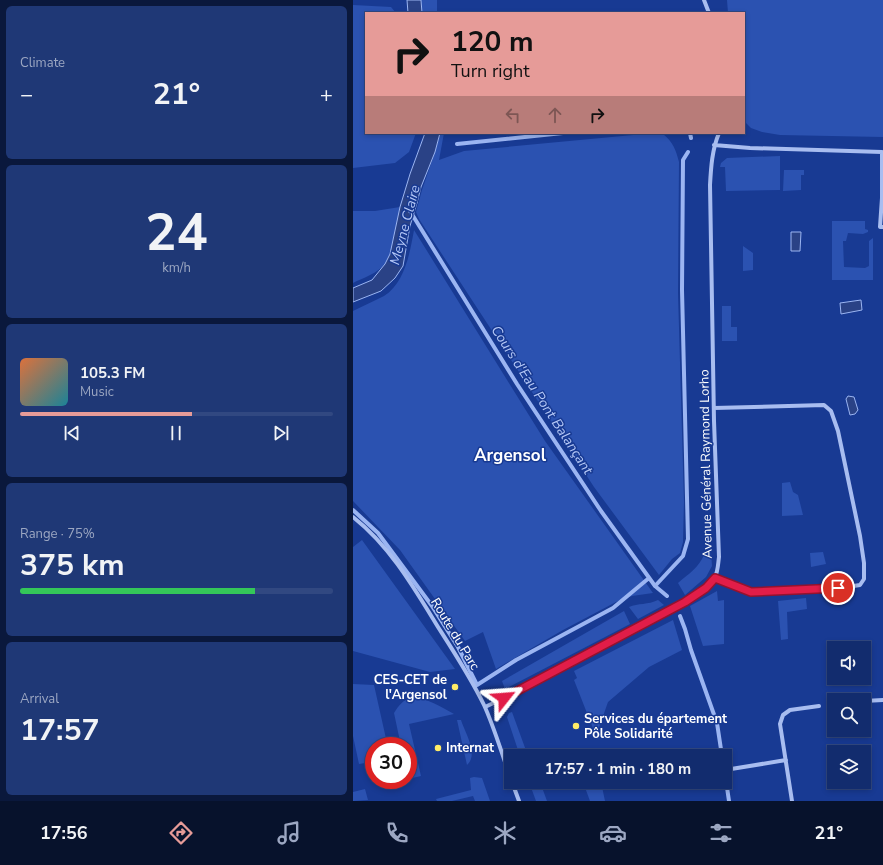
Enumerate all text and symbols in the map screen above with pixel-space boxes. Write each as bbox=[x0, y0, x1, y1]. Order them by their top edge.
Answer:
text: 120 m bbox=[451, 23, 534, 61]
icon: right bbox=[385, 28, 437, 80]
text: Climate bbox=[20, 54, 65, 72]
text: Turn right bbox=[451, 59, 530, 83]
text: 21° bbox=[153, 74, 200, 115]
text: − bbox=[20, 80, 33, 110]
text: + bbox=[320, 80, 333, 110]
icon: left bbox=[502, 104, 524, 126]
icon: ahead bbox=[544, 104, 566, 126]
icon: right bbox=[586, 104, 608, 126]
water label: Meyne Claire bbox=[385, 182, 425, 267]
text: 24 bbox=[145, 197, 208, 268]
text: km/h bbox=[162, 259, 191, 277]
water label: Cours d'Eau Pont Balançant bbox=[487, 322, 598, 479]
text: 105.3 FM bbox=[80, 363, 145, 383]
street label: Avenue Général Raymond Lorho bbox=[695, 369, 717, 559]
text: Music bbox=[80, 383, 114, 401]
icon: previous bbox=[61, 422, 83, 444]
icon: pause bbox=[165, 422, 187, 444]
icon: next bbox=[270, 422, 292, 444]
district label: Argensol bbox=[474, 444, 547, 467]
text: Range · 75% bbox=[20, 525, 95, 543]
text: 375 km bbox=[20, 545, 125, 586]
pin bbox=[821, 571, 855, 605]
icon: arrive bbox=[827, 577, 849, 599]
street label: Route du Parc bbox=[426, 594, 484, 674]
map controls bbox=[827, 641, 871, 789]
button: sound bbox=[827, 641, 871, 685]
place label: CES-CET de l'Argensol bbox=[374, 671, 448, 704]
position arrow bbox=[483, 677, 525, 719]
marker: CES-CET de l'Argensol bbox=[450, 682, 460, 692]
text: Arrival bbox=[20, 690, 59, 708]
button: search bbox=[827, 693, 871, 737]
text: 17:57 bbox=[20, 710, 99, 751]
place label: Services du épartement Pôle Solidarité bbox=[584, 710, 728, 743]
marker: Services du épartement Pôle Solidarité bbox=[571, 721, 581, 731]
speed limit sign: 30 bbox=[365, 737, 417, 789]
place label: Internat bbox=[446, 739, 495, 757]
marker: Internat bbox=[433, 743, 443, 753]
button: layers bbox=[827, 745, 871, 789]
text: 17:57 · 1 min · 180 m bbox=[545, 759, 691, 779]
icon: directions bbox=[167, 819, 195, 847]
icon: music bbox=[275, 819, 303, 847]
icon: phone bbox=[383, 819, 411, 847]
icon: climate bbox=[491, 819, 519, 847]
icon: car bbox=[599, 819, 627, 847]
icon: filters bbox=[707, 819, 735, 847]
text: 17:56 bbox=[40, 821, 88, 845]
text: 21° bbox=[815, 821, 843, 845]

